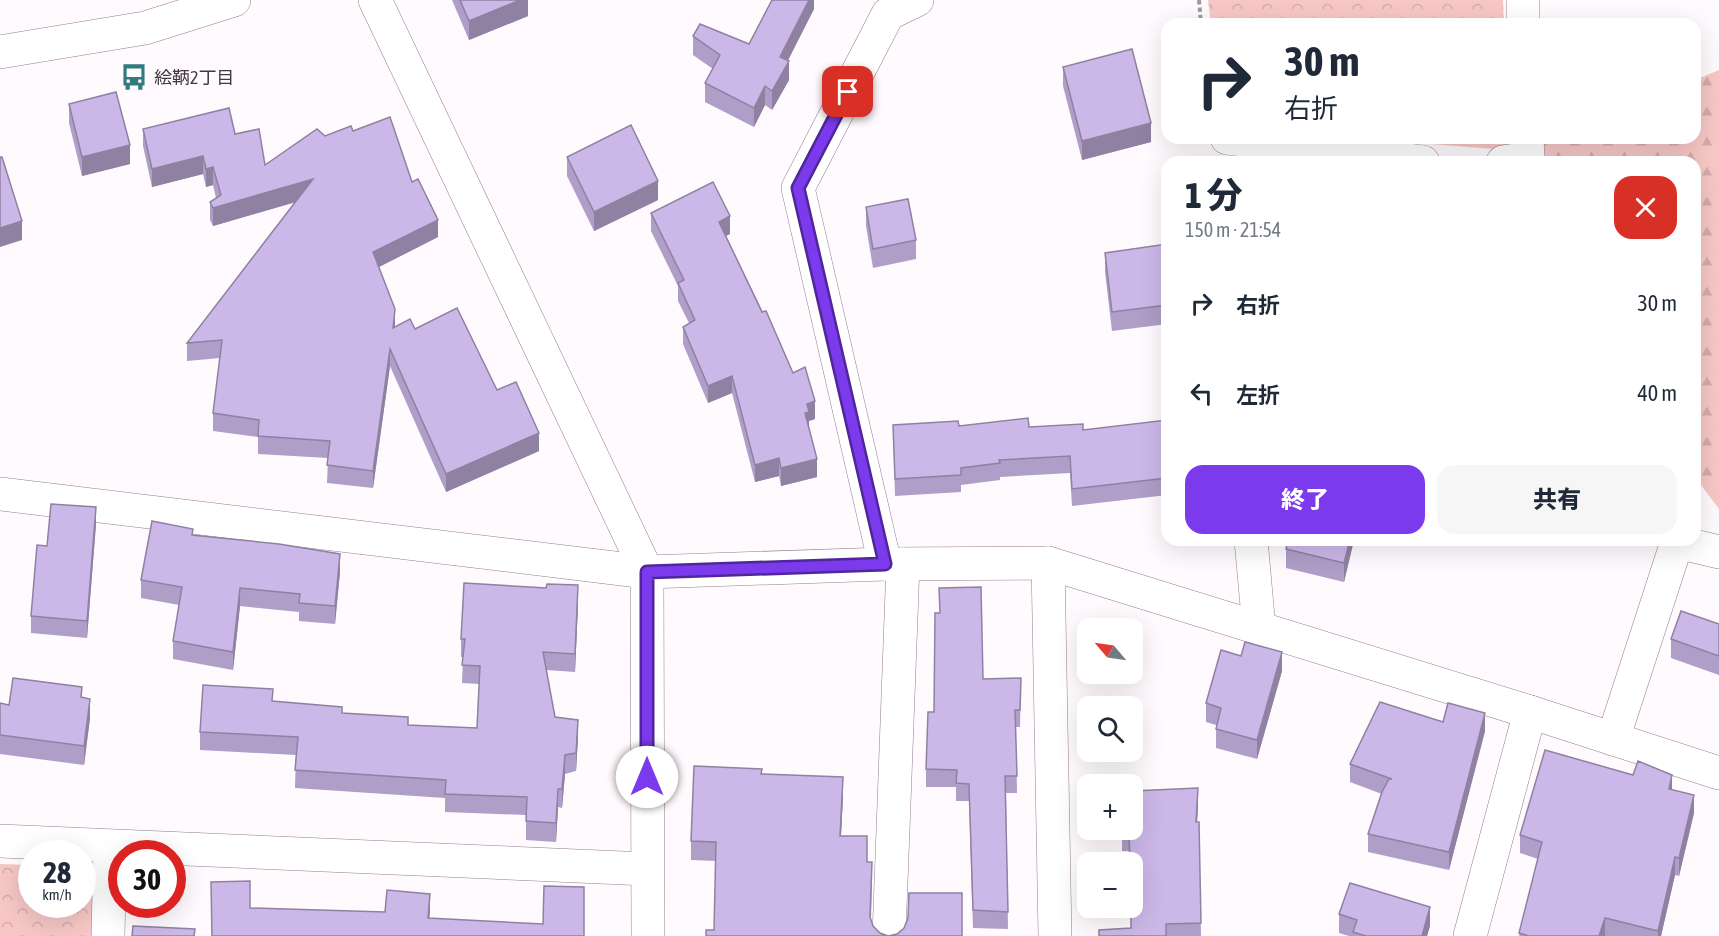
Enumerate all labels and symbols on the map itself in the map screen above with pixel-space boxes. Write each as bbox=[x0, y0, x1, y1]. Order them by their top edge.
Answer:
bus stop icon: 絵鞆2丁目 bbox=[119, 62, 149, 92]
pin bbox=[822, 66, 873, 117]
place label: 絵鞆2丁目 bbox=[154, 67, 234, 88]
north arrow bbox=[1077, 618, 1143, 684]
position arrow bbox=[615, 745, 679, 809]
speed limit sign: 30 bbox=[108, 840, 186, 918]

